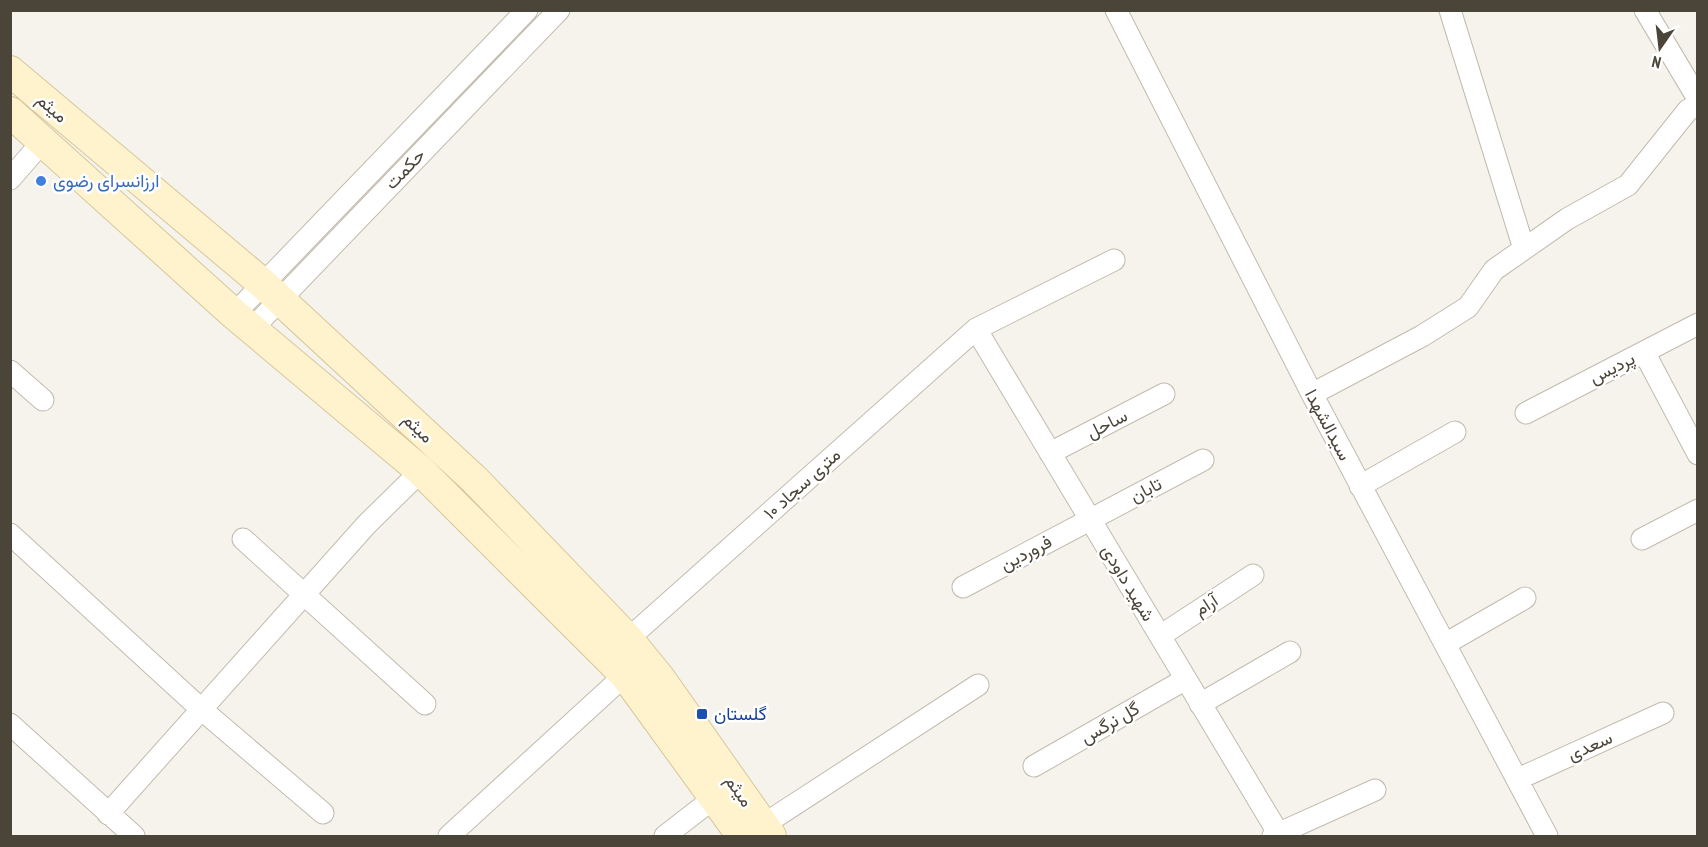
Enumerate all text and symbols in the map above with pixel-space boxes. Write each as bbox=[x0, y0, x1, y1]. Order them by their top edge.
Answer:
north arrow bbox=[1630, 18, 1690, 78]
text: N bbox=[1650, 52, 1663, 73]
street label: میثم bbox=[31, 88, 73, 128]
street label: حکمت bbox=[380, 143, 430, 194]
place label: ارزانسرای رضوی bbox=[53, 169, 159, 192]
marker: ارزانسرای رضوی bbox=[34, 174, 48, 188]
street label: پردیس bbox=[1585, 346, 1639, 390]
street label: سیدالشهدا bbox=[1300, 385, 1357, 464]
street label: ساحل bbox=[1082, 404, 1131, 444]
street label: میثم bbox=[397, 408, 439, 448]
street label: ۱۰ متری سجاد bbox=[758, 443, 845, 524]
street label: تابان bbox=[1126, 472, 1166, 507]
street label: فروردین bbox=[996, 529, 1056, 576]
street label: شهید داودی bbox=[1097, 540, 1160, 625]
street label: آرام bbox=[1189, 587, 1224, 622]
street label: گل نرگس bbox=[1076, 696, 1143, 749]
place label: گلستان bbox=[714, 702, 767, 725]
marker: گلستان bbox=[695, 707, 709, 721]
street label: سعدی bbox=[1564, 726, 1616, 766]
street label: میثم bbox=[719, 770, 759, 812]

